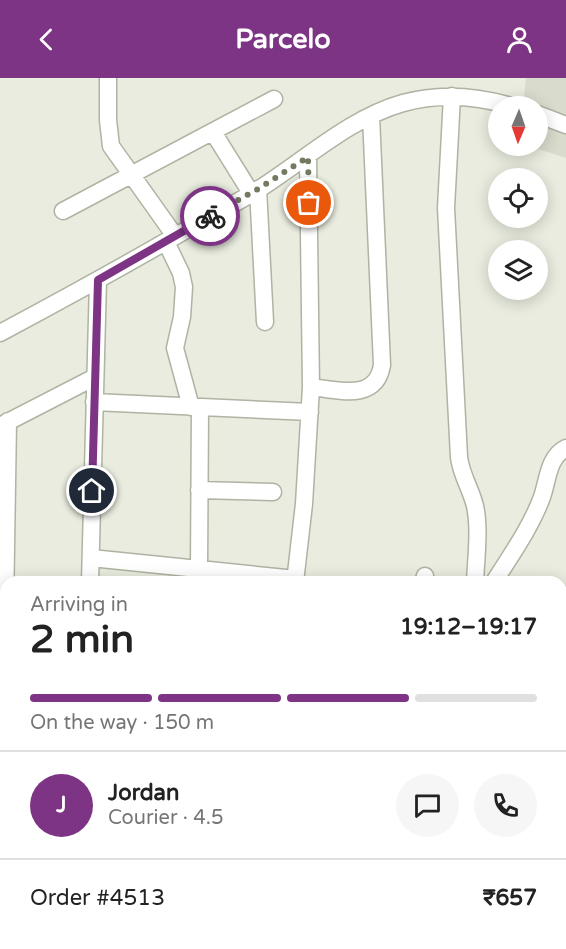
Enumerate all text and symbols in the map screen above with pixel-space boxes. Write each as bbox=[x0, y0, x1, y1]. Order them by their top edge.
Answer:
icon: back bbox=[30, 23, 63, 56]
text: Parcelo bbox=[235, 23, 331, 56]
icon: person bbox=[503, 23, 536, 56]
north arrow bbox=[488, 96, 548, 156]
map controls bbox=[488, 96, 548, 300]
button: locate bbox=[488, 168, 548, 228]
pin bbox=[283, 177, 334, 228]
courier bbox=[180, 186, 240, 246]
icon: bag bbox=[292, 186, 325, 219]
icon: bike bbox=[194, 200, 227, 233]
button: layers bbox=[488, 240, 548, 300]
pin bbox=[66, 465, 117, 516]
icon: home bbox=[75, 474, 108, 507]
text: Arriving in bbox=[30, 593, 128, 617]
text: 19:12–19:17 bbox=[400, 614, 537, 640]
text: 2 min bbox=[30, 616, 134, 663]
text: On the way · 150 m bbox=[30, 711, 214, 735]
button: chat bbox=[396, 774, 459, 837]
button: phone bbox=[474, 774, 537, 837]
text: Jordan bbox=[108, 780, 179, 806]
text: J bbox=[56, 792, 67, 818]
text: Courier · 4.5 bbox=[108, 806, 223, 830]
text: Order #4513 bbox=[30, 885, 165, 911]
text: ₹657 bbox=[483, 885, 537, 911]

